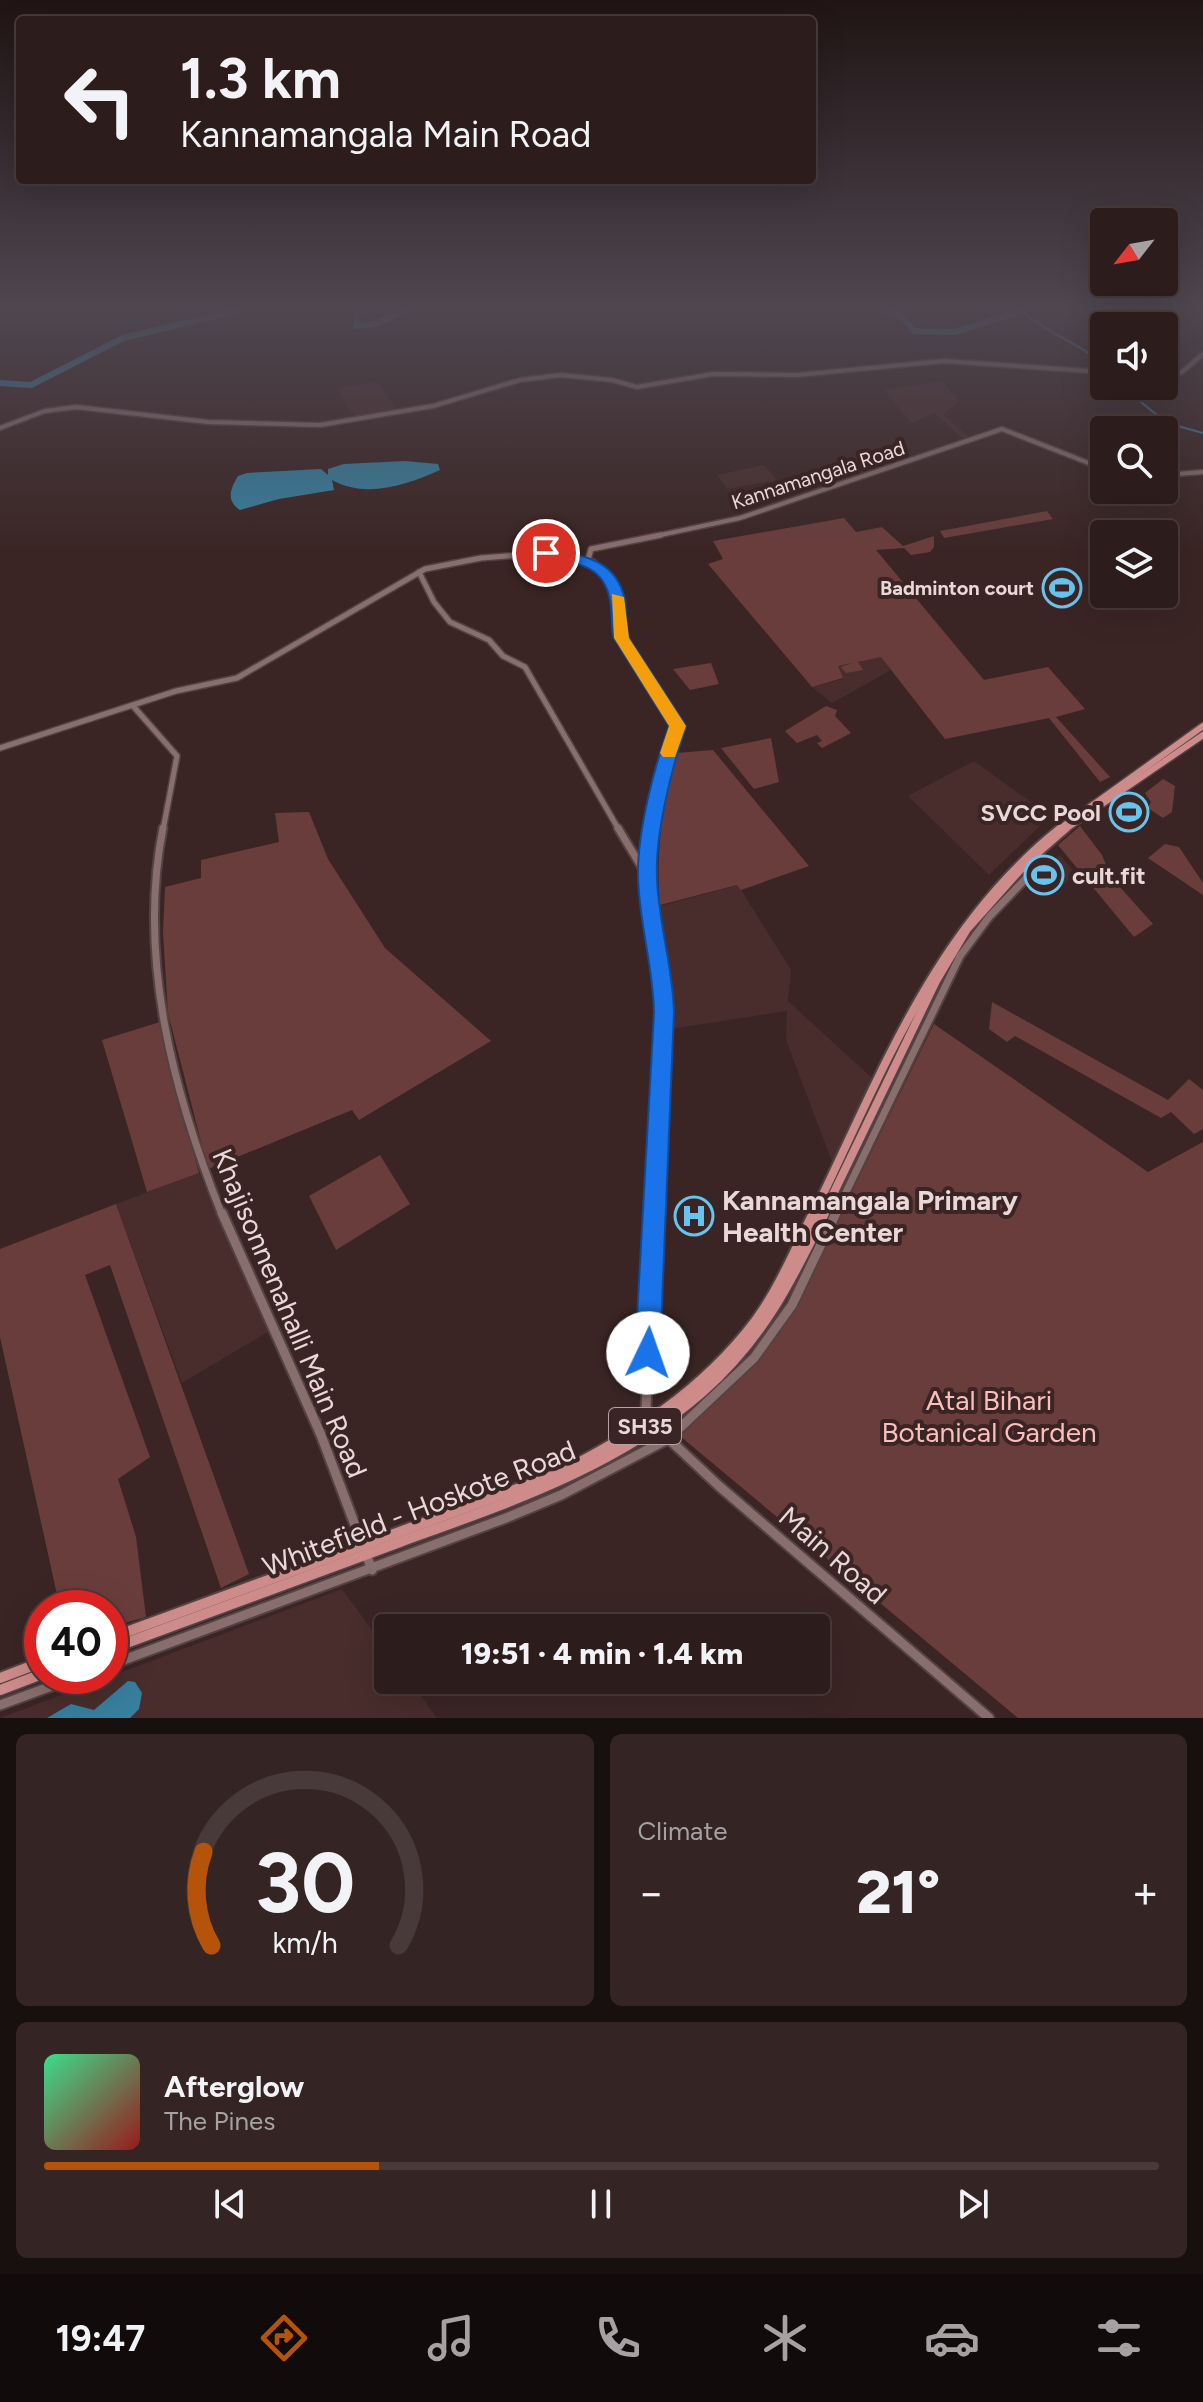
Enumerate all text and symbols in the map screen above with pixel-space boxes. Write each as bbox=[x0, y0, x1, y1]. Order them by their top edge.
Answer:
text: 1.3 km bbox=[180, 45, 341, 112]
icon: left bbox=[48, 48, 152, 152]
text: Kannamangala Main Road bbox=[180, 113, 591, 156]
north arrow bbox=[1090, 208, 1178, 296]
map controls bbox=[1090, 208, 1178, 608]
button: sound bbox=[1090, 312, 1178, 400]
button: search bbox=[1090, 416, 1178, 504]
street label: Kannamangala Road bbox=[728, 436, 908, 514]
pin bbox=[512, 519, 580, 587]
button: layers bbox=[1090, 520, 1178, 608]
icon: arrive bbox=[524, 531, 568, 575]
sports icon: Badminton court bbox=[1041, 567, 1083, 609]
place label: Badminton court bbox=[880, 576, 1034, 600]
sports icon: SVCC Pool bbox=[1108, 791, 1150, 833]
place label: SVCC Pool bbox=[981, 798, 1101, 827]
sports icon: cult.fit bbox=[1023, 854, 1065, 896]
place label: cult.fit bbox=[1072, 861, 1146, 890]
street label: Khajisonnenahalli Main Road bbox=[205, 1144, 375, 1482]
place label: Kannamangala Primary Health Center bbox=[722, 1183, 1019, 1249]
hospital icon: Kannamangala Primary Health Center bbox=[673, 1195, 715, 1237]
position arrow bbox=[606, 1311, 690, 1395]
park label: Atal Bihari Botanical Garden bbox=[881, 1383, 1097, 1449]
road number: SH35 bbox=[609, 1408, 681, 1444]
street label: Whitefield - Hoskote Road bbox=[258, 1433, 580, 1583]
street label: Main Road bbox=[772, 1499, 894, 1611]
speed limit sign: 40 bbox=[24, 1590, 128, 1694]
text: 19:51 · 4 min · 1.4 km bbox=[461, 1635, 743, 1672]
text: Climate bbox=[638, 1815, 727, 1847]
text: 30 bbox=[255, 1833, 355, 1933]
text: 21° bbox=[856, 1856, 940, 1928]
text: − bbox=[638, 1866, 665, 1919]
text: + bbox=[1132, 1866, 1159, 1919]
text: km/h bbox=[272, 1926, 337, 1960]
text: Afterglow bbox=[164, 2068, 304, 2105]
text: The Pines bbox=[164, 2105, 275, 2137]
icon: previous bbox=[208, 2182, 252, 2226]
icon: pause bbox=[579, 2182, 623, 2226]
icon: next bbox=[951, 2182, 995, 2226]
icon: directions bbox=[256, 2310, 312, 2366]
icon: music bbox=[423, 2310, 479, 2366]
icon: phone bbox=[590, 2310, 646, 2366]
icon: climate bbox=[757, 2310, 813, 2366]
icon: car bbox=[924, 2310, 980, 2366]
icon: filters bbox=[1091, 2310, 1147, 2366]
text: 19:47 bbox=[56, 2317, 145, 2360]

